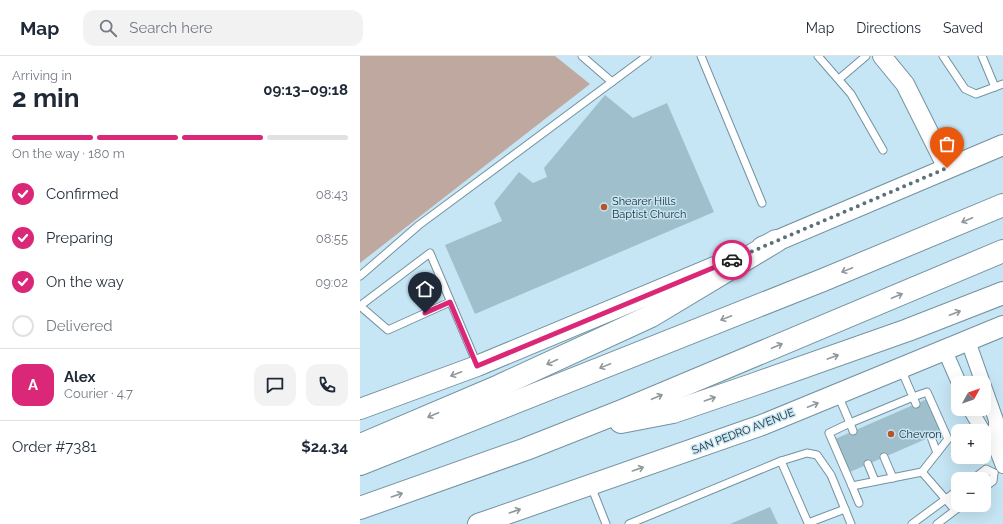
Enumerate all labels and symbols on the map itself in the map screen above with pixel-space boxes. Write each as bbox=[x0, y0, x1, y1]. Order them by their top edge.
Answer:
pin bbox=[930, 127, 964, 168]
place label: Shearer Hills Baptist Church bbox=[612, 195, 687, 221]
marker: Shearer Hills Baptist Church bbox=[599, 202, 609, 212]
one-way arrow bbox=[961, 217, 973, 224]
courier bbox=[712, 240, 752, 280]
one-way arrow bbox=[841, 266, 853, 274]
pin bbox=[408, 272, 442, 313]
one-way arrow bbox=[890, 291, 902, 299]
one-way arrow bbox=[948, 308, 960, 316]
one-way arrow bbox=[721, 314, 733, 322]
one-way arrow bbox=[771, 342, 783, 349]
one-way arrow bbox=[826, 353, 838, 361]
one-way arrow bbox=[546, 358, 558, 366]
one-way arrow bbox=[600, 362, 612, 370]
one-way arrow bbox=[450, 370, 462, 378]
north arrow bbox=[951, 376, 991, 416]
one-way arrow bbox=[651, 392, 663, 400]
one-way arrow bbox=[703, 395, 715, 403]
one-way arrow bbox=[806, 401, 818, 408]
street label: SAN PEDRO AVENUE bbox=[690, 406, 797, 457]
one-way arrow bbox=[427, 411, 439, 419]
place label: Chevron bbox=[899, 428, 942, 441]
marker: Chevron bbox=[886, 429, 896, 439]
one-way arrow bbox=[632, 465, 644, 473]
one-way arrow bbox=[390, 491, 403, 498]
one-way arrow bbox=[509, 507, 521, 515]

